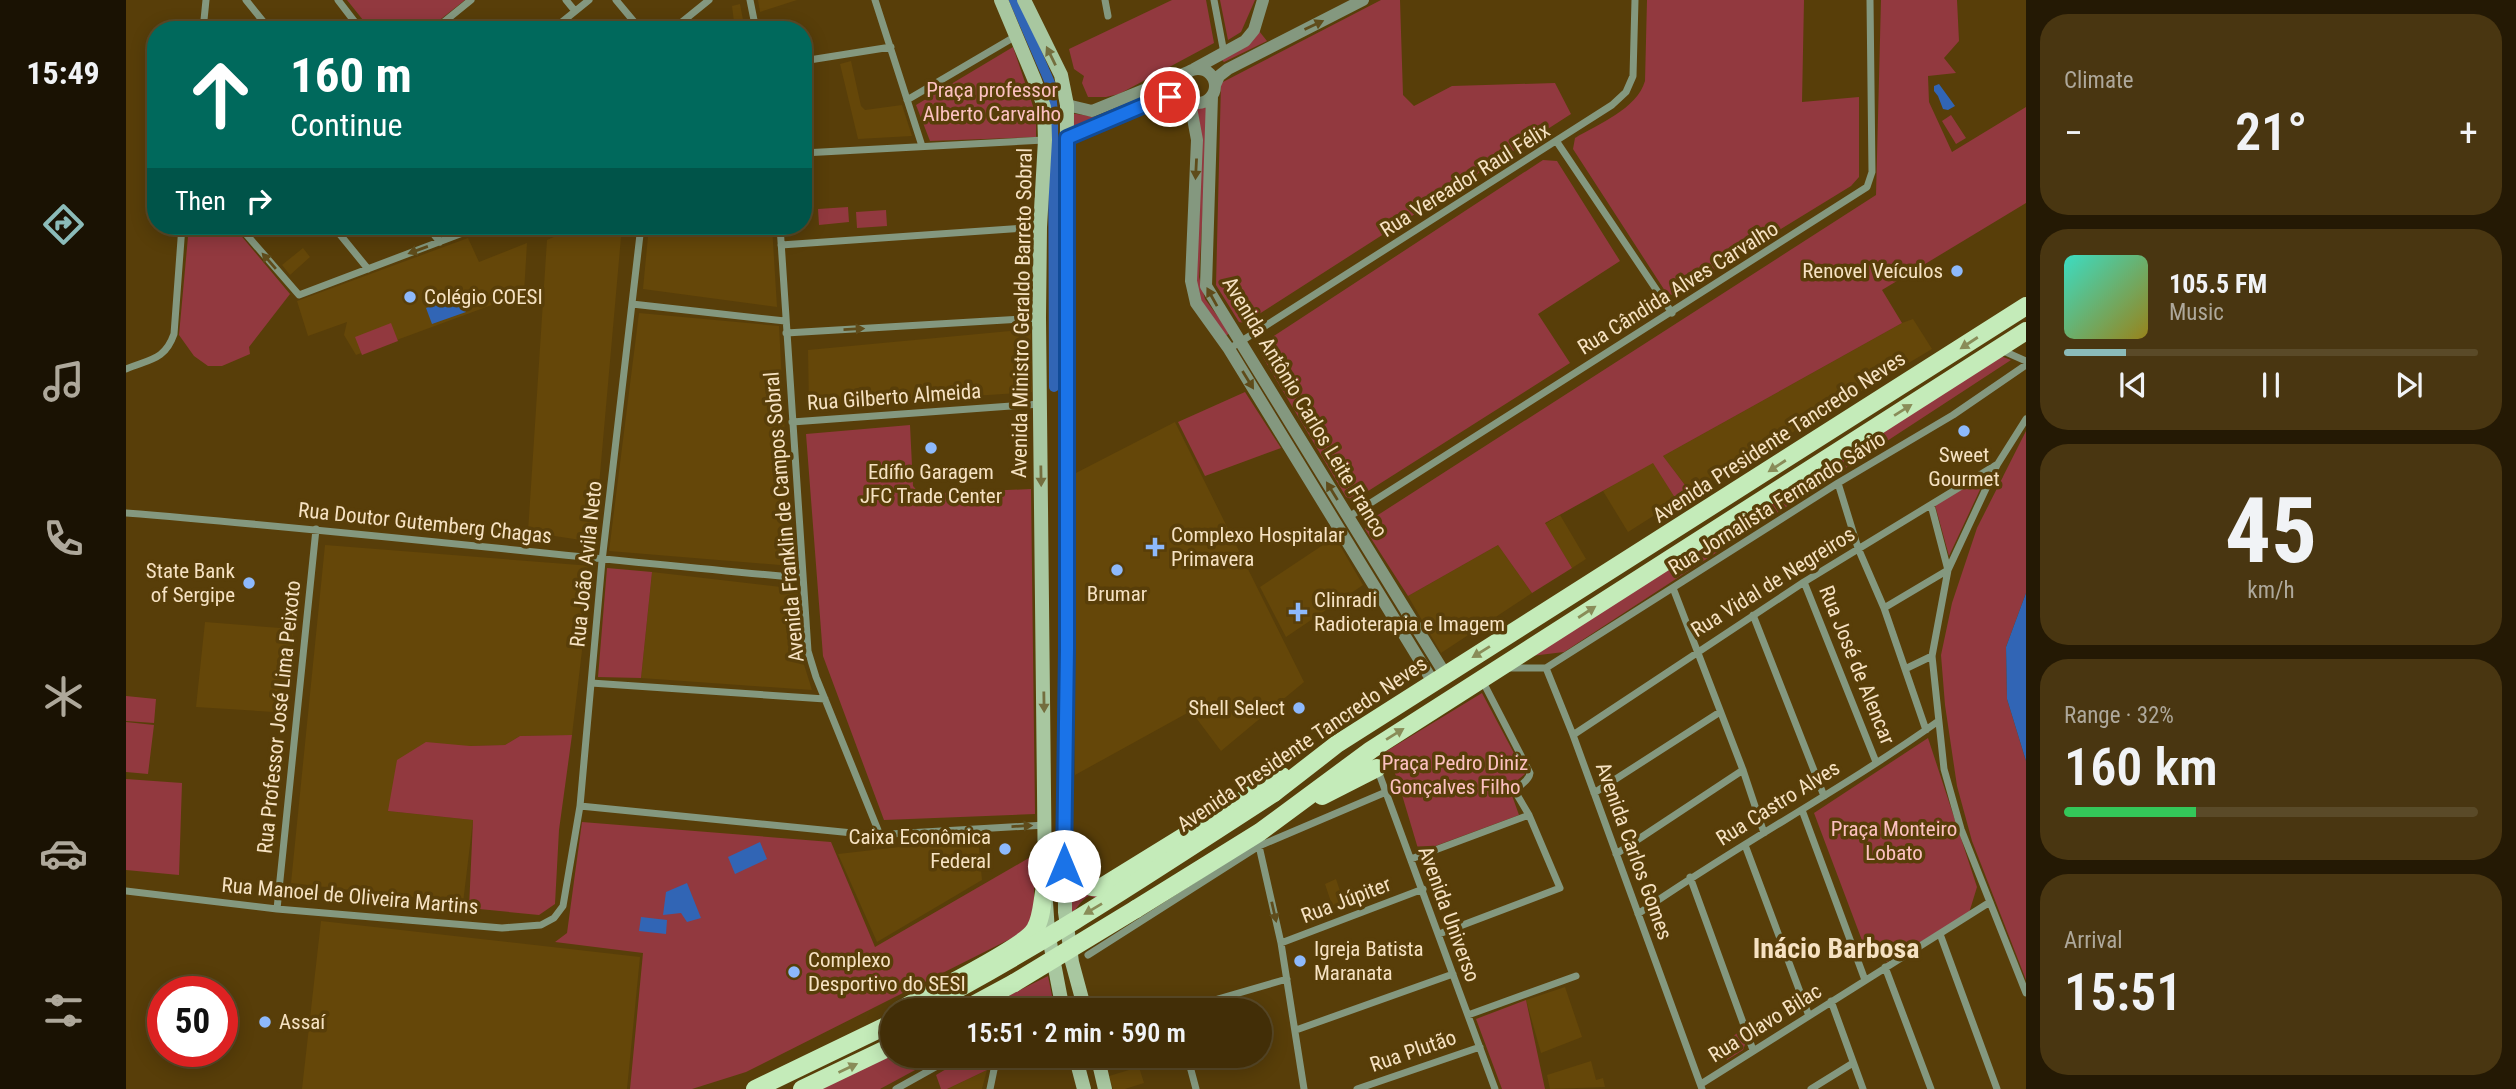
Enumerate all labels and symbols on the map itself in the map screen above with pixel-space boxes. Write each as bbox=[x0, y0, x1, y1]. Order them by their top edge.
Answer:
one-way arrow bbox=[1304, 19, 1324, 30]
one-way arrow bbox=[1046, 46, 1057, 66]
pin bbox=[1140, 67, 1200, 127]
park label: Praça professor Alberto Carvalho bbox=[923, 78, 1061, 126]
street label: Rua Vereador Raul Félix bbox=[1376, 118, 1554, 242]
street label: Avenida Ministro Geraldo Barreto Sobral bbox=[1007, 148, 1037, 478]
one-way arrow bbox=[1190, 158, 1201, 180]
street label: Rua Cândida Alves Carvalho bbox=[1573, 216, 1783, 360]
one-way arrow bbox=[407, 245, 428, 256]
one-way arrow bbox=[262, 252, 277, 269]
place label: Renovel Veículos bbox=[1802, 259, 1943, 283]
marker: Renovel Veículos bbox=[1949, 263, 1965, 279]
street label: Avenida Antônio Carlos Leite Franco bbox=[1218, 272, 1392, 542]
place label: Colégio COESI bbox=[424, 285, 543, 309]
one-way arrow bbox=[1207, 287, 1219, 307]
marker: Colégio COESI bbox=[402, 289, 418, 305]
one-way arrow bbox=[844, 323, 866, 334]
one-way arrow bbox=[1959, 336, 1978, 349]
street label: Avenida Presidente Tancredo Neves bbox=[1648, 346, 1910, 528]
one-way arrow bbox=[1241, 370, 1254, 390]
street label: Avenida Franklin de Campos Sobral bbox=[759, 371, 809, 663]
street label: Rua Gilberto Almeida bbox=[806, 379, 982, 415]
one-way arrow bbox=[1893, 404, 1912, 417]
marker: Sweet Gourmet bbox=[1956, 423, 1972, 439]
street label: Rua Jornalista Fernando Sávio bbox=[1664, 426, 1890, 580]
marker: Edífio Garagem JFC Trade Center bbox=[923, 440, 939, 456]
place label: Sweet Gourmet bbox=[1928, 443, 2000, 491]
one-way arrow bbox=[1767, 459, 1787, 472]
place label: Edífio Garagem JFC Trade Center bbox=[860, 460, 1002, 508]
one-way arrow bbox=[1036, 466, 1047, 488]
street label: Rua João Avila Neto bbox=[565, 480, 607, 648]
one-way arrow bbox=[1325, 481, 1338, 500]
street label: Rua Doutor Gutemberg Chagas bbox=[297, 498, 553, 548]
street label: Rua Vidal de Negreiros bbox=[1687, 522, 1859, 642]
place label: Complexo Hospitalar Primavera bbox=[1171, 523, 1345, 571]
marker: Complexo Hospitalar Primavera bbox=[1145, 537, 1165, 557]
place label: State Bank of Sergipe bbox=[146, 559, 236, 607]
marker: Brumar bbox=[1109, 562, 1125, 578]
marker: State Bank of Sergipe bbox=[241, 575, 257, 591]
street label: Rua Professor José Lima Peixoto bbox=[253, 579, 305, 855]
place label: Brumar bbox=[1087, 582, 1147, 606]
street label: Rua José de Alencar bbox=[1814, 582, 1900, 748]
place label: Clinradi Radioterapia e Imagem bbox=[1314, 588, 1505, 636]
marker: Clinradi Radioterapia e Imagem bbox=[1288, 602, 1308, 622]
one-way arrow bbox=[1578, 605, 1596, 619]
one-way arrow bbox=[1471, 646, 1491, 659]
street label: Avenida Presidente Tancredo Neves bbox=[1173, 651, 1431, 837]
one-way arrow bbox=[1039, 692, 1050, 714]
place label: Shell Select bbox=[1188, 696, 1285, 720]
marker: Shell Select bbox=[1291, 700, 1307, 716]
one-way arrow bbox=[1386, 728, 1405, 741]
park label: Praça Pedro Diniz Gonçalves Filho bbox=[1382, 751, 1528, 799]
street label: Rua Castro Alves bbox=[1712, 756, 1844, 850]
street label: Avenida Carlos Gomes bbox=[1591, 759, 1677, 943]
park label: Praça Monteiro Lobato bbox=[1831, 817, 1957, 865]
one-way arrow bbox=[1011, 821, 1033, 832]
place label: Caixa Econômica Federal bbox=[849, 825, 991, 873]
position arrow bbox=[1027, 829, 1101, 903]
marker: Caixa Econômica Federal bbox=[997, 841, 1013, 857]
street label: Avenida Universo bbox=[1413, 843, 1485, 985]
street label: Rua Júpiter bbox=[1298, 872, 1394, 928]
street label: Rua Manoel de Oliveira Martins bbox=[221, 873, 479, 919]
one-way arrow bbox=[1269, 901, 1280, 923]
one-way arrow bbox=[1083, 902, 1102, 915]
district label: Inácio Barbosa bbox=[1753, 932, 1919, 965]
place label: Igreja Batista Maranata bbox=[1314, 937, 1424, 985]
place label: Complexo Desportivo do SESI bbox=[808, 948, 966, 996]
marker: Igreja Batista Maranata bbox=[1292, 953, 1308, 969]
marker: Complexo Desportivo do SESI bbox=[786, 964, 802, 980]
speed limit sign: 50 bbox=[147, 976, 238, 1067]
street label: Rua Olavo Bilac bbox=[1704, 979, 1826, 1067]
place label: Assaí bbox=[279, 1010, 326, 1034]
marker: Assaí bbox=[257, 1014, 273, 1030]
street label: Rua Plutão bbox=[1367, 1025, 1459, 1077]
one-way arrow bbox=[838, 1063, 858, 1074]

